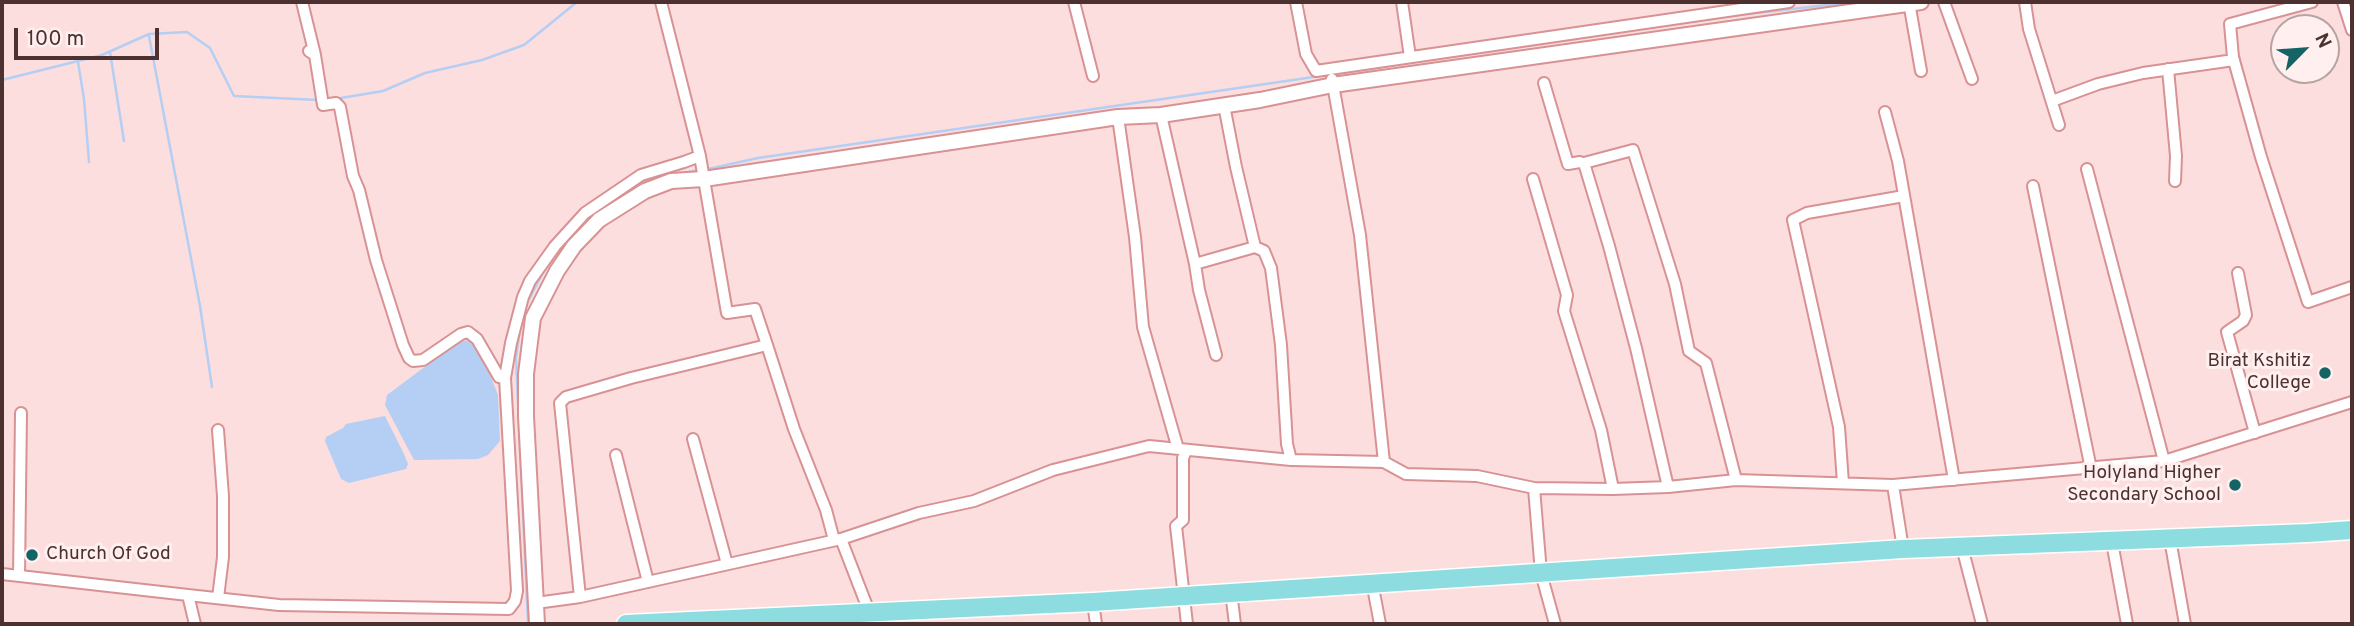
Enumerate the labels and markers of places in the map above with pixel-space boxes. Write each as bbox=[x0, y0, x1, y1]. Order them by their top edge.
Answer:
place label: Birat Kshitiz College bbox=[2207, 351, 2311, 395]
marker: Birat Kshitiz College bbox=[2317, 365, 2333, 381]
place label: Holyland Higher Secondary School bbox=[2067, 463, 2221, 507]
marker: Holyland Higher Secondary School bbox=[2227, 477, 2243, 493]
place label: Church Of God bbox=[46, 544, 171, 566]
marker: Church Of God bbox=[24, 547, 40, 563]

